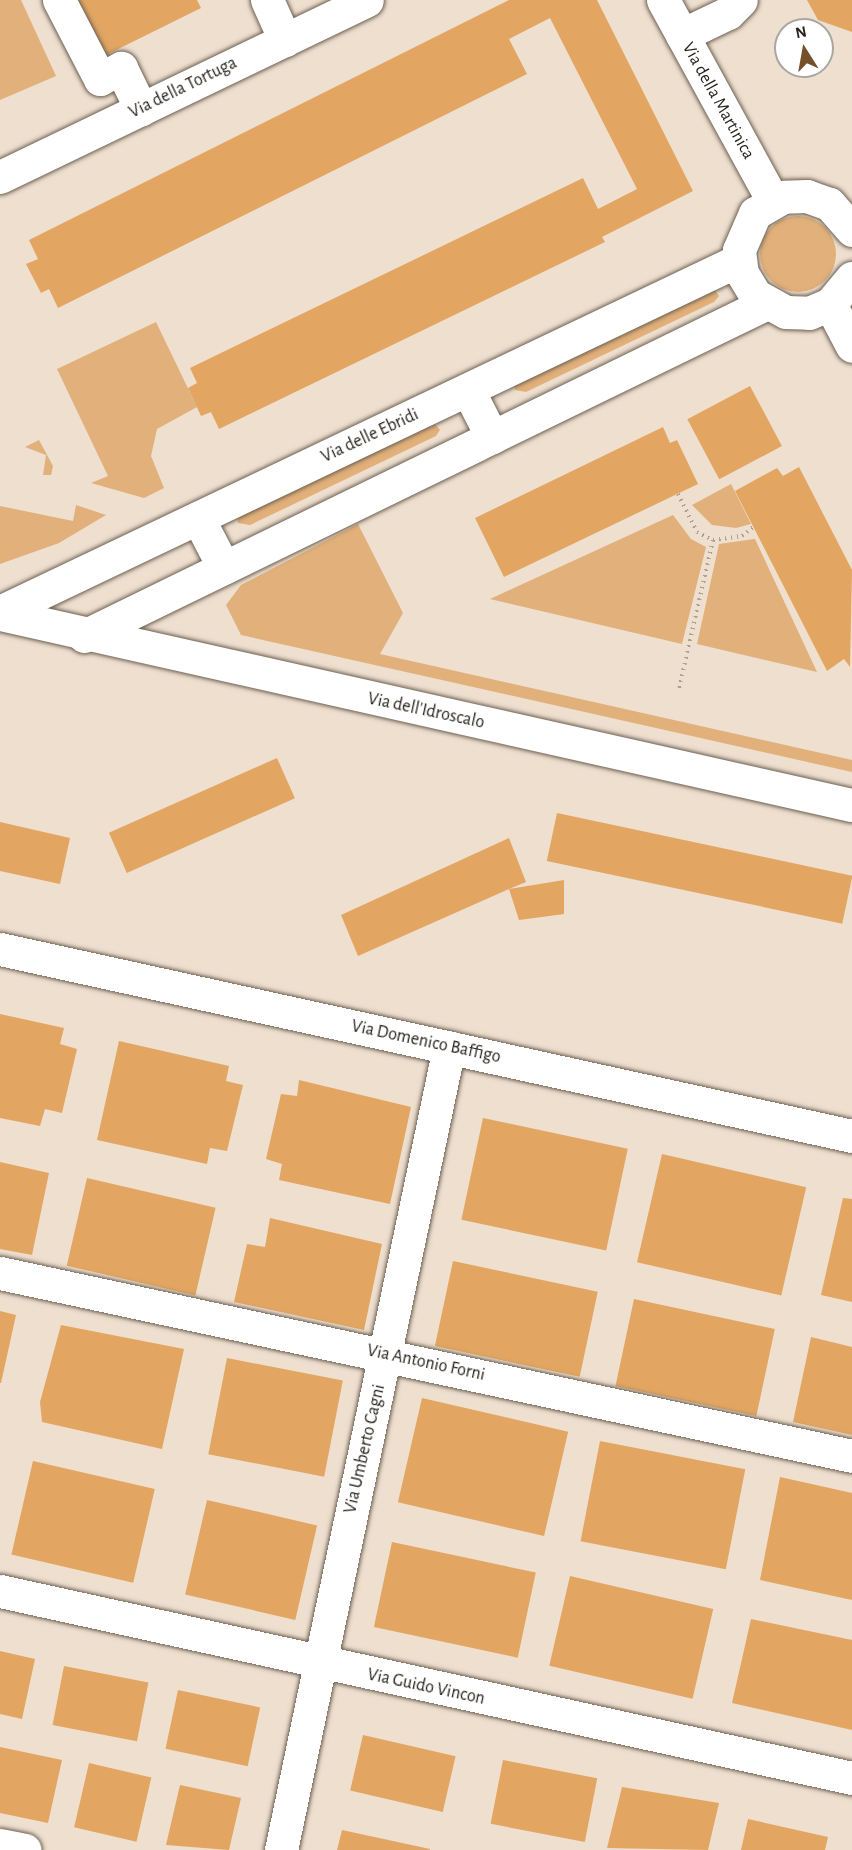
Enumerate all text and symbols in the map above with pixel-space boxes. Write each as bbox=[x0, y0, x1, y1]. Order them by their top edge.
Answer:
north arrow bbox=[774, 18, 834, 78]
text: N bbox=[794, 23, 808, 41]
street label: Via della Martinica bbox=[677, 39, 759, 163]
street label: Via della Tortuga bbox=[125, 53, 241, 123]
street label: Via delle Ebridi bbox=[318, 404, 422, 468]
street label: Via dell'Idroscalo bbox=[366, 688, 486, 734]
street label: Via Domenico Baffigo bbox=[349, 1016, 503, 1068]
street label: Via Antonio Forni bbox=[365, 1340, 487, 1386]
street label: Via Umberto Cagni bbox=[340, 1382, 390, 1516]
street label: Via Guido Vincon bbox=[365, 1664, 487, 1710]

